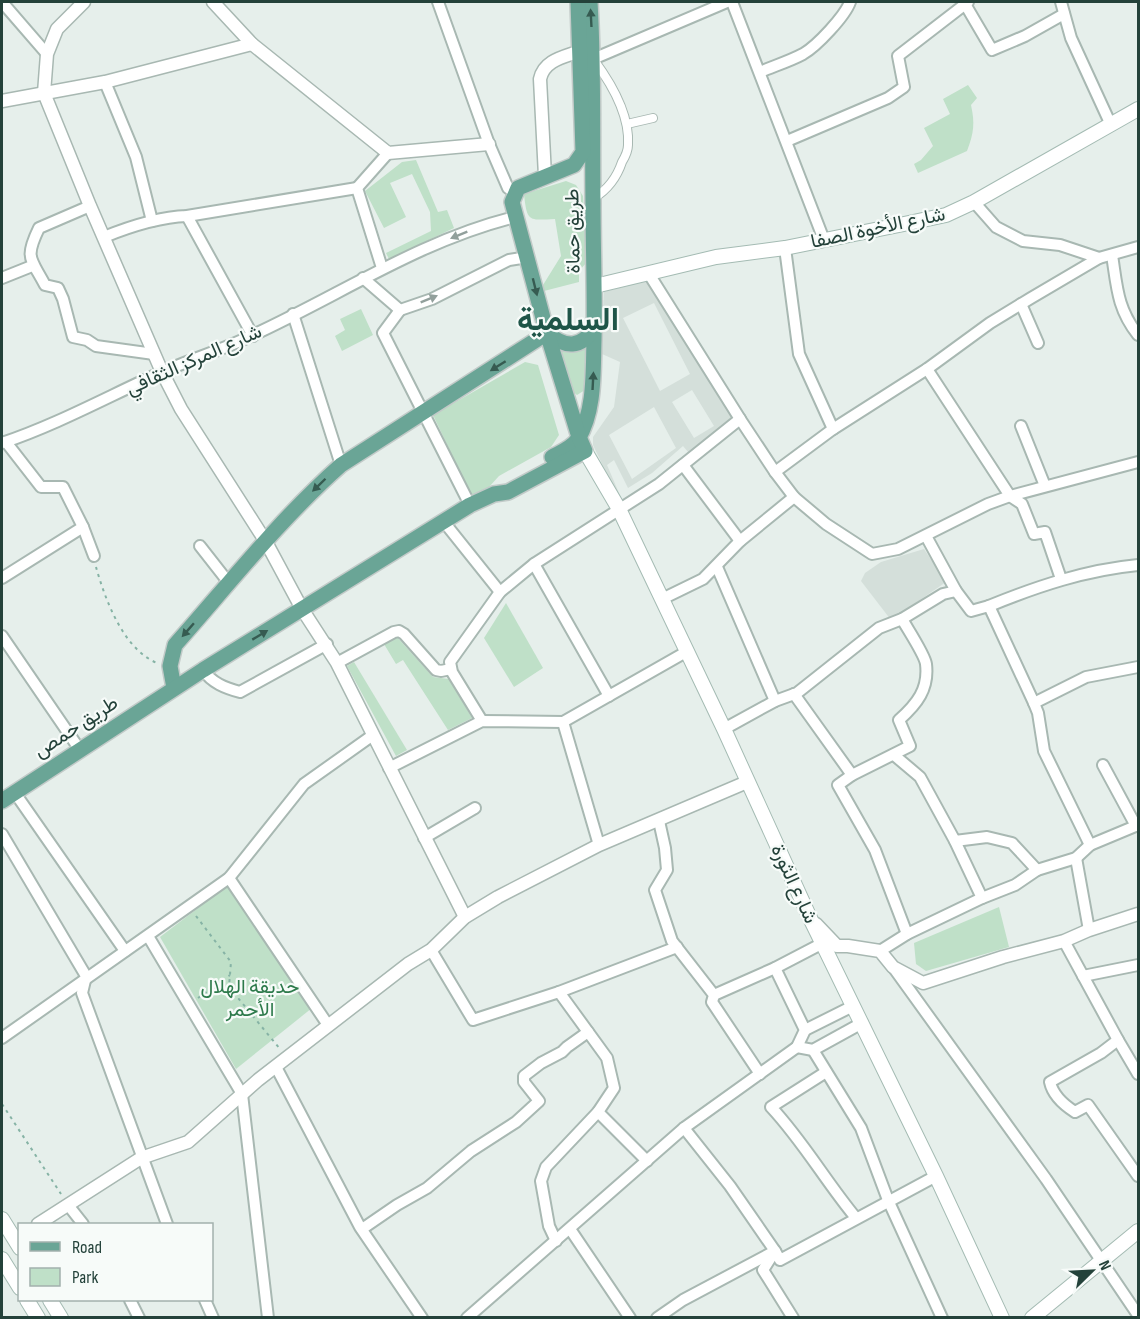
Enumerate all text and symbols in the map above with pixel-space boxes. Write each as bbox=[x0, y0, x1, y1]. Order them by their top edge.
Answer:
one-way arrow bbox=[586, 9, 596, 28]
street label: طريق حماة bbox=[560, 188, 586, 274]
street label: شارع الأخوة الصفا bbox=[809, 202, 948, 255]
one-way arrow bbox=[450, 230, 468, 240]
one-way arrow bbox=[531, 278, 541, 296]
one-way arrow bbox=[420, 294, 438, 304]
district label: السلمية bbox=[517, 301, 619, 340]
street label: شارع المركز الثقافي bbox=[122, 319, 267, 404]
one-way arrow bbox=[490, 360, 506, 371]
one-way arrow bbox=[588, 372, 597, 391]
one-way arrow bbox=[312, 478, 326, 492]
one-way arrow bbox=[182, 622, 195, 637]
one-way arrow bbox=[252, 630, 269, 640]
street label: طريق حمص bbox=[29, 691, 123, 763]
street label: شارع الثورة bbox=[764, 841, 823, 928]
park label: حديقة الهلال الأحمر bbox=[201, 975, 299, 1022]
legend bbox=[18, 1223, 213, 1301]
text: Road bbox=[72, 1237, 102, 1258]
north arrow bbox=[1062, 1241, 1122, 1301]
text: N bbox=[1094, 1258, 1115, 1273]
text: Park bbox=[72, 1267, 98, 1288]

